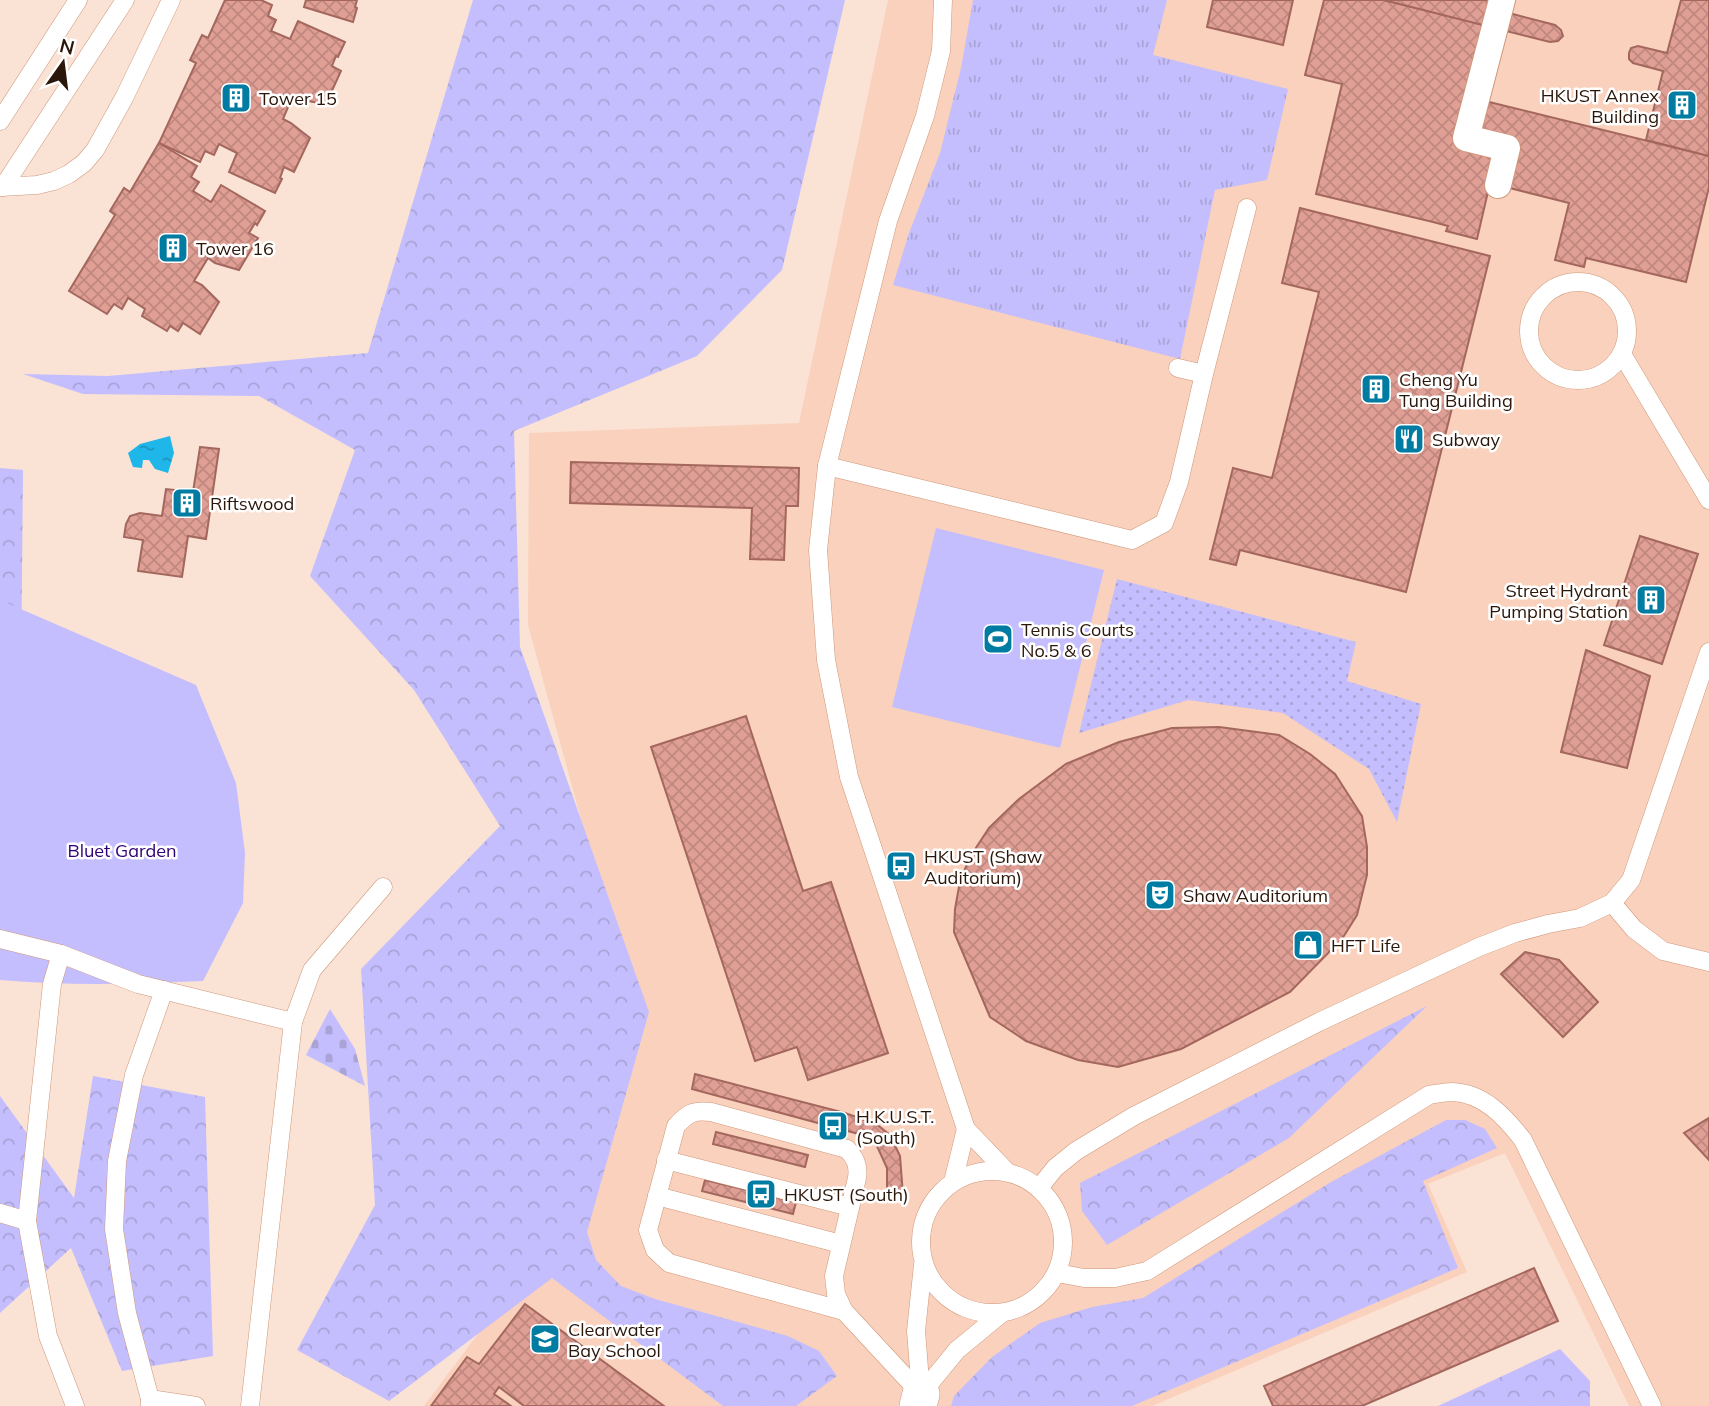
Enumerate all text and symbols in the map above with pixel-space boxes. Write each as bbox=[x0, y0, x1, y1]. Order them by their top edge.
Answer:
north arrow bbox=[28, 28, 98, 98]
text: N bbox=[57, 33, 77, 60]
building icon: Tower 15 bbox=[219, 81, 253, 115]
place label: HKUST Annex Building bbox=[1541, 84, 1659, 128]
place label: Tower 15 bbox=[259, 87, 337, 110]
building icon: HKUST Annex Building bbox=[1665, 88, 1699, 122]
building icon: Tower 16 bbox=[156, 231, 190, 265]
place label: Tower 16 bbox=[196, 237, 274, 260]
place label: Cheng Yu Tung Building bbox=[1399, 368, 1513, 412]
building icon: Cheng Yu Tung Building bbox=[1359, 372, 1393, 406]
restaurant icon: Subway bbox=[1392, 422, 1426, 456]
place label: Subway bbox=[1432, 428, 1500, 451]
building icon: Riftswood bbox=[170, 486, 204, 520]
place label: Riftswood bbox=[210, 492, 294, 515]
place label: Street Hydrant Pumping Station bbox=[1489, 579, 1628, 623]
building icon: Street Hydrant Pumping Station bbox=[1634, 583, 1668, 617]
place label: Tennis Courts No.5 & 6 bbox=[1021, 618, 1134, 662]
sports icon: Tennis Courts No.5 & 6 bbox=[981, 622, 1015, 656]
park label: Bluet Garden bbox=[67, 839, 177, 862]
place label: HKUST (Shaw Auditorium) bbox=[924, 845, 1043, 889]
bus stop icon: HKUST (Shaw Auditorium) bbox=[884, 849, 918, 883]
theatre icon: Shaw Auditorium bbox=[1143, 878, 1177, 912]
place label: Shaw Auditorium bbox=[1183, 884, 1328, 907]
shop icon: HFT Life bbox=[1291, 928, 1325, 962]
place label: HFT Life bbox=[1331, 934, 1400, 957]
place label: H.K.U.S.T. (South) bbox=[856, 1105, 934, 1149]
bus stop icon: H.K.U.S.T. (South) bbox=[816, 1109, 850, 1143]
bus stop icon: HKUST (South) bbox=[744, 1177, 778, 1211]
place label: HKUST (South) bbox=[784, 1183, 909, 1206]
place label: Clearwater Bay School bbox=[568, 1318, 662, 1362]
school or university icon: Clearwater Bay School bbox=[528, 1322, 562, 1356]

